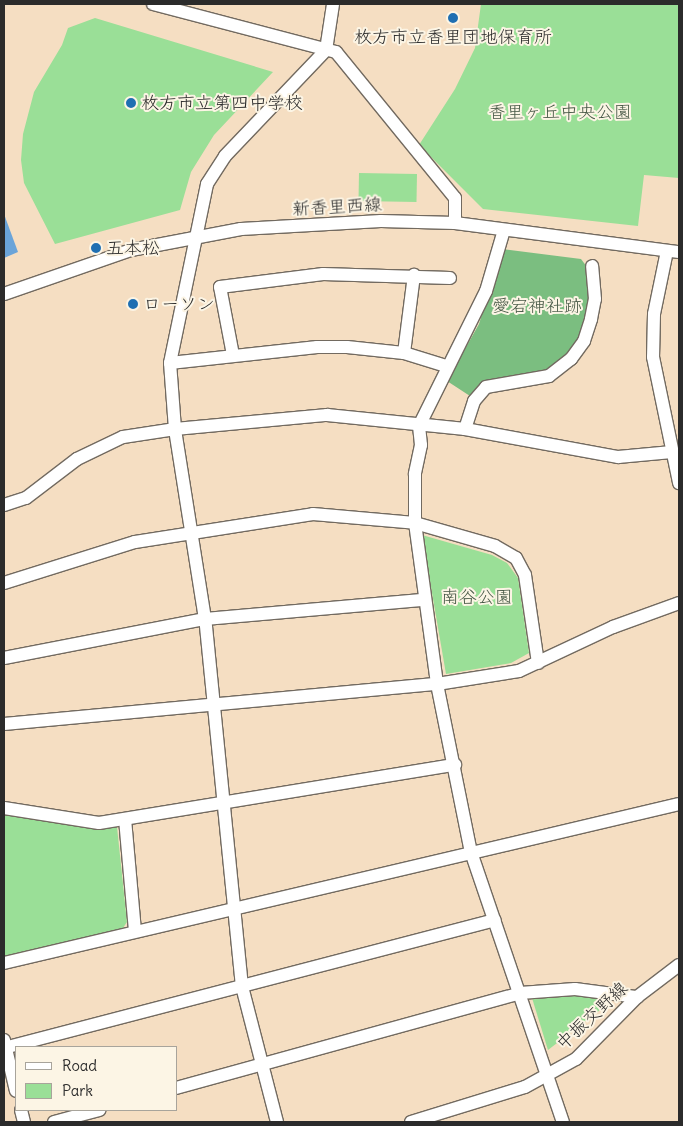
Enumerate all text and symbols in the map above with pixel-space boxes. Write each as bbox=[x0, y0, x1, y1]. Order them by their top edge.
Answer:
marker: 枚方市立香里団地保育所 bbox=[447, 12, 459, 24]
place label: 枚方市立香里団地保育所 bbox=[354, 26, 552, 48]
place label: 枚方市立第四中学校 bbox=[141, 92, 303, 114]
marker: 枚方市立第四中学校 bbox=[125, 97, 137, 109]
park label: 香里ヶ丘中央公園 bbox=[488, 101, 632, 123]
street label: 新香里西線 bbox=[291, 194, 383, 220]
place label: 五本松 bbox=[106, 237, 160, 259]
marker: 五本松 bbox=[90, 242, 102, 254]
place label: ローソン bbox=[143, 293, 215, 315]
park label: 愛宕神社跡 bbox=[492, 295, 582, 317]
marker: ローソン bbox=[127, 298, 139, 310]
park label: 南谷公園 bbox=[441, 586, 513, 608]
street label: 中振交野線 bbox=[552, 977, 632, 1055]
legend bbox=[15, 1046, 178, 1111]
text: Road bbox=[62, 1056, 97, 1075]
text: Park bbox=[62, 1081, 93, 1100]

